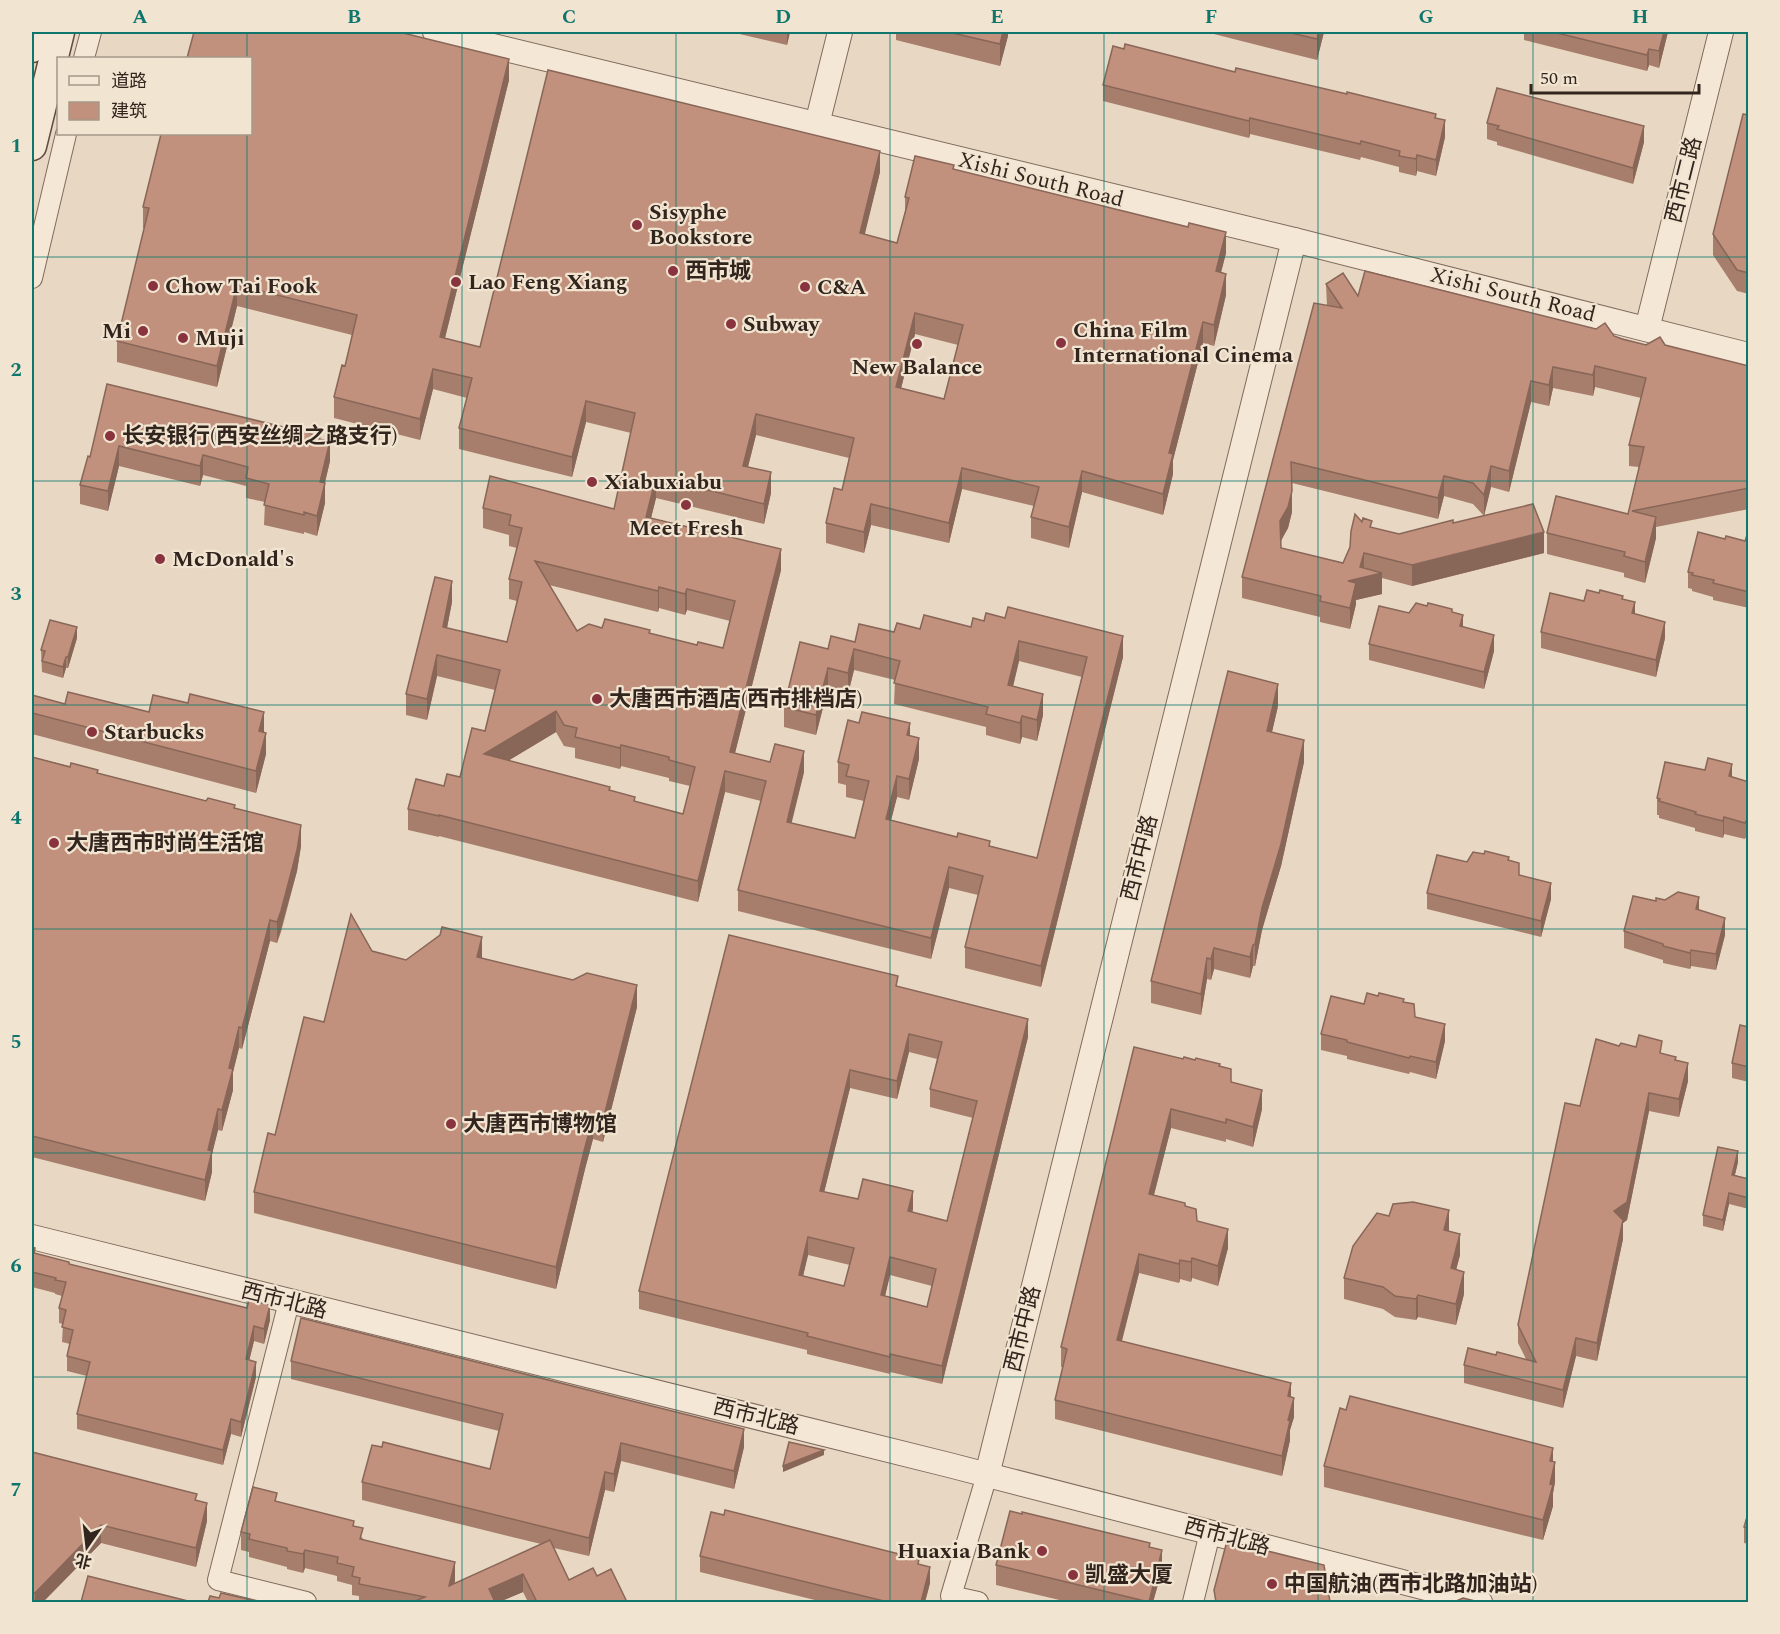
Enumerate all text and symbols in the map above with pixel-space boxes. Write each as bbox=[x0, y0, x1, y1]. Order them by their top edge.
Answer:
text: A bbox=[132, 2, 148, 32]
text: B bbox=[347, 2, 361, 32]
text: C bbox=[562, 2, 576, 32]
text: D bbox=[775, 2, 791, 32]
text: E bbox=[990, 2, 1004, 32]
text: F bbox=[1205, 2, 1217, 32]
text: G bbox=[1418, 2, 1434, 32]
text: H bbox=[1632, 2, 1648, 32]
legend bbox=[57, 57, 252, 135]
scale bar bbox=[1531, 57, 1699, 95]
text: 50 m bbox=[1540, 65, 1578, 92]
text: 道路 bbox=[111, 68, 147, 95]
text: 建筑 bbox=[111, 98, 147, 125]
text: 1 bbox=[10, 131, 22, 161]
street label: 西市二路 bbox=[1657, 133, 1711, 227]
street label: Xishi South Road bbox=[955, 143, 1127, 217]
place label: Sisyphe Bookstore bbox=[649, 196, 752, 254]
marker: Sisyphe Bookstore bbox=[630, 218, 644, 232]
place label: 西市城 bbox=[685, 255, 751, 288]
street label: Xishi South Road bbox=[1427, 258, 1599, 332]
marker: 西市城 bbox=[666, 264, 680, 278]
place label: Lao Feng Xiang bbox=[468, 266, 628, 299]
place label: Chow Tai Fook bbox=[165, 270, 319, 303]
place label: C&A bbox=[817, 271, 867, 304]
marker: Lao Feng Xiang bbox=[449, 275, 463, 289]
marker: Chow Tai Fook bbox=[146, 279, 160, 293]
marker: C&A bbox=[798, 280, 812, 294]
place label: Subway bbox=[743, 308, 821, 341]
place label: China Film International Cinema bbox=[1073, 314, 1294, 372]
place label: Mi bbox=[102, 315, 131, 348]
marker: Subway bbox=[724, 317, 738, 331]
place label: Muji bbox=[195, 322, 244, 355]
marker: Mi bbox=[136, 324, 150, 338]
marker: Muji bbox=[176, 331, 190, 345]
marker: China Film International Cinema bbox=[1054, 336, 1068, 350]
marker: New Balance bbox=[910, 337, 924, 351]
place label: New Balance bbox=[852, 351, 983, 384]
text: 2 bbox=[10, 355, 22, 385]
place label: 长安银行(西安丝绸之路支行) bbox=[122, 420, 398, 453]
marker: 长安银行(西安丝绸之路支行) bbox=[103, 429, 117, 443]
place label: Xiabuxiabu bbox=[604, 466, 722, 499]
marker: Xiabuxiabu bbox=[585, 475, 599, 489]
marker: Meet Fresh bbox=[679, 498, 693, 512]
place label: Meet Fresh bbox=[628, 512, 744, 545]
place label: McDonald's bbox=[172, 543, 294, 576]
marker: McDonald's bbox=[153, 552, 167, 566]
text: 3 bbox=[10, 579, 22, 609]
place label: 大唐西市酒店(西市排档店) bbox=[609, 683, 863, 716]
marker: 大唐西市酒店(西市排档店) bbox=[590, 692, 604, 706]
place label: Starbucks bbox=[104, 716, 205, 749]
marker: Starbucks bbox=[85, 725, 99, 739]
text: 4 bbox=[10, 803, 22, 833]
street label: 西市中路 bbox=[1113, 811, 1167, 905]
place label: 大唐西市时尚生活馆 bbox=[66, 827, 264, 860]
marker: 大唐西市时尚生活馆 bbox=[47, 836, 61, 850]
text: 5 bbox=[10, 1027, 22, 1057]
place label: 大唐西市博物馆 bbox=[463, 1108, 617, 1141]
marker: 大唐西市博物馆 bbox=[444, 1117, 458, 1131]
text: 6 bbox=[10, 1251, 22, 1281]
street label: 西市北路 bbox=[237, 1274, 331, 1328]
street label: 西市中路 bbox=[996, 1282, 1050, 1376]
street label: 西市北路 bbox=[709, 1390, 803, 1444]
text: 7 bbox=[10, 1475, 22, 1505]
street label: 西市北路 bbox=[1180, 1510, 1274, 1564]
north arrow bbox=[57, 1517, 117, 1577]
place label: Huaxia Bank bbox=[897, 1535, 1031, 1568]
marker: Huaxia Bank bbox=[1035, 1544, 1049, 1558]
text: 北 bbox=[73, 1547, 94, 1574]
place label: 凯盛大厦 bbox=[1085, 1559, 1173, 1592]
marker: 凯盛大厦 bbox=[1066, 1568, 1080, 1582]
place label: 中国航油(西市北路加油站) bbox=[1284, 1568, 1538, 1601]
marker: 中国航油(西市北路加油站) bbox=[1265, 1577, 1279, 1591]

